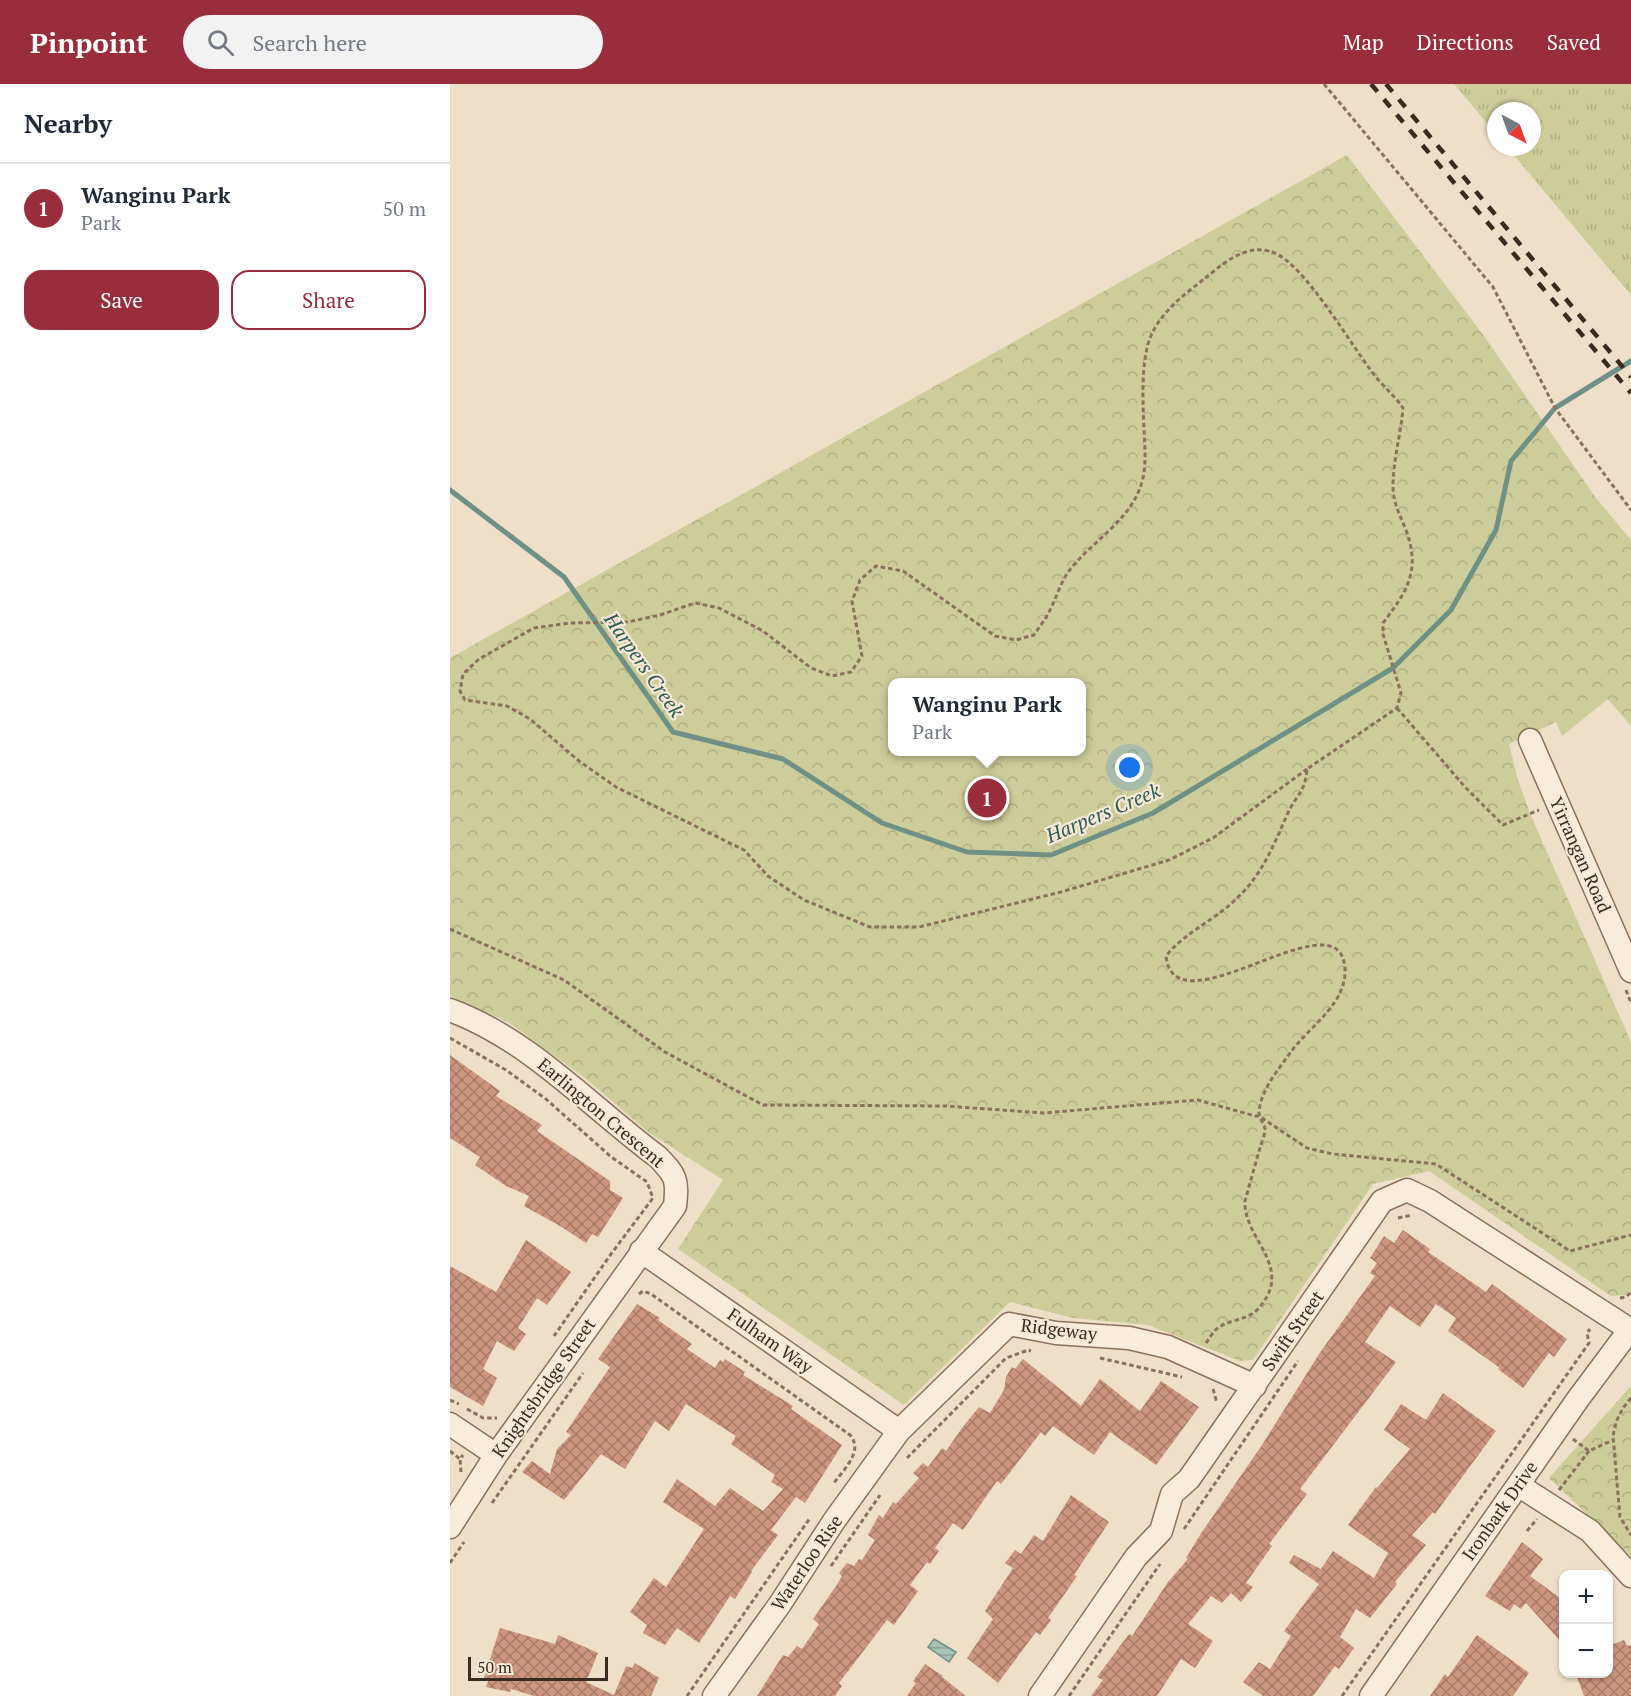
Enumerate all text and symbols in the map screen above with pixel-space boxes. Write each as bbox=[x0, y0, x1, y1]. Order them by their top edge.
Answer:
search box bbox=[183, 15, 603, 69]
text: Pinpoint bbox=[30, 24, 147, 61]
icon: search bbox=[204, 26, 237, 59]
text: Search here bbox=[252, 28, 367, 57]
text: Map bbox=[1343, 28, 1384, 56]
text: Directions bbox=[1417, 28, 1514, 56]
text: Saved bbox=[1547, 28, 1601, 56]
north arrow bbox=[1487, 102, 1541, 156]
text: Nearby bbox=[24, 106, 112, 140]
text: Wanginu Park bbox=[81, 180, 231, 209]
text: 1 bbox=[38, 195, 49, 222]
text: 50 m bbox=[383, 195, 426, 222]
text: Park bbox=[81, 209, 121, 236]
button: Save bbox=[24, 270, 219, 330]
button: Share bbox=[231, 270, 426, 330]
water label: Harpers Creek bbox=[598, 606, 691, 723]
popup bbox=[888, 678, 1086, 756]
text: Wanginu Park bbox=[912, 689, 1062, 718]
text: Park bbox=[912, 718, 952, 745]
your location bbox=[1115, 753, 1144, 782]
pin: 1 bbox=[968, 776, 1006, 820]
water label: Harpers Creek bbox=[1041, 776, 1164, 849]
street label: Yirrangan Road bbox=[1545, 793, 1617, 916]
street label: Earlington Crescent bbox=[533, 1052, 671, 1173]
street label: Swift Street bbox=[1256, 1285, 1329, 1375]
street label: Fulham Way bbox=[723, 1302, 819, 1379]
street label: Ridgeway bbox=[1020, 1312, 1100, 1346]
street label: Knightsbridge Street bbox=[486, 1313, 601, 1462]
street label: Ironbark Drive bbox=[1456, 1456, 1542, 1565]
street label: Waterloo Rise bbox=[765, 1510, 847, 1615]
map controls bbox=[1559, 1570, 1613, 1678]
button: + bbox=[1559, 1570, 1613, 1624]
button: − bbox=[1559, 1624, 1613, 1678]
scale bar bbox=[468, 1654, 608, 1682]
text: 50 m bbox=[477, 1656, 512, 1678]

